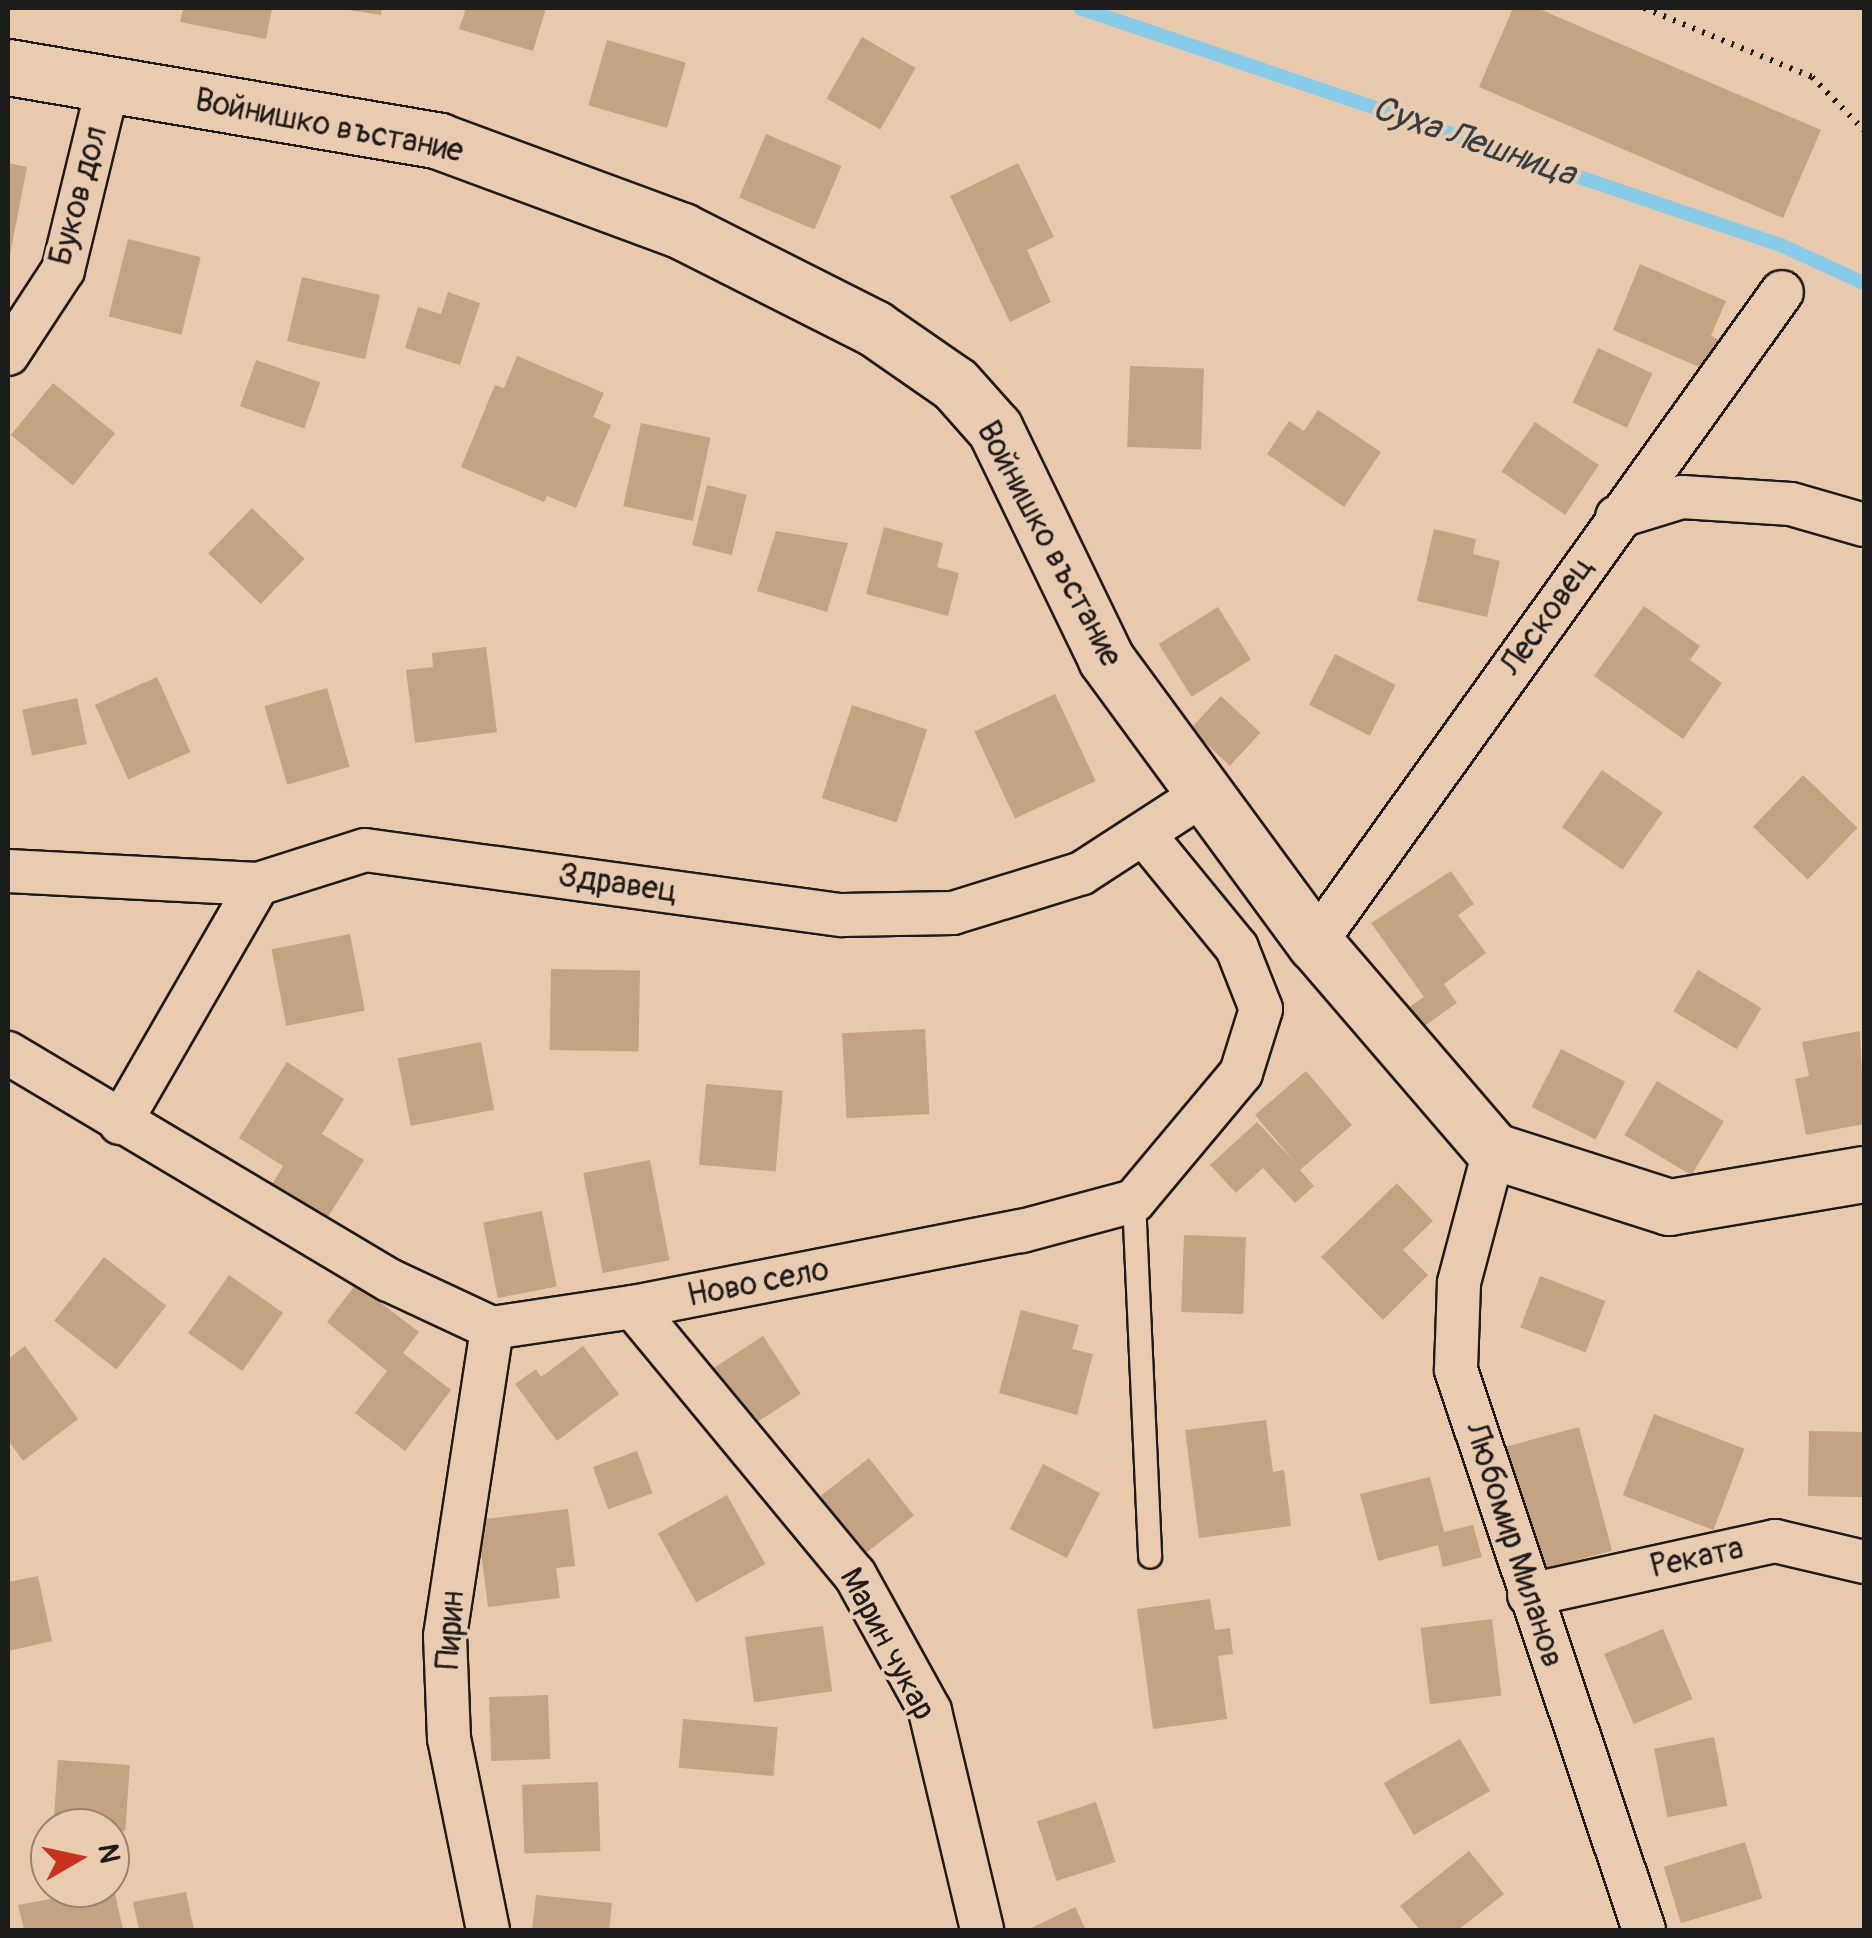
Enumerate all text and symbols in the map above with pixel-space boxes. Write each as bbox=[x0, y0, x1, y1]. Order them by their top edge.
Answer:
street label: Войнишко въстание bbox=[192, 81, 466, 171]
water label: Суха Лешница bbox=[1367, 87, 1581, 195]
street label: Буков дол bbox=[42, 122, 116, 270]
street label: Войнишко въстание bbox=[968, 415, 1130, 673]
street label: Лесковец bbox=[1492, 549, 1602, 683]
street label: Здравец bbox=[556, 857, 680, 911]
street label: Ново село bbox=[684, 1250, 832, 1316]
street label: Любомир Миланов bbox=[1456, 1418, 1572, 1672]
street label: Реката bbox=[1647, 1529, 1747, 1587]
street label: Марин чукар bbox=[831, 1561, 943, 1727]
street label: Пирин bbox=[429, 1589, 473, 1671]
north arrow bbox=[30, 1808, 130, 1908]
text: N bbox=[89, 1841, 127, 1866]

